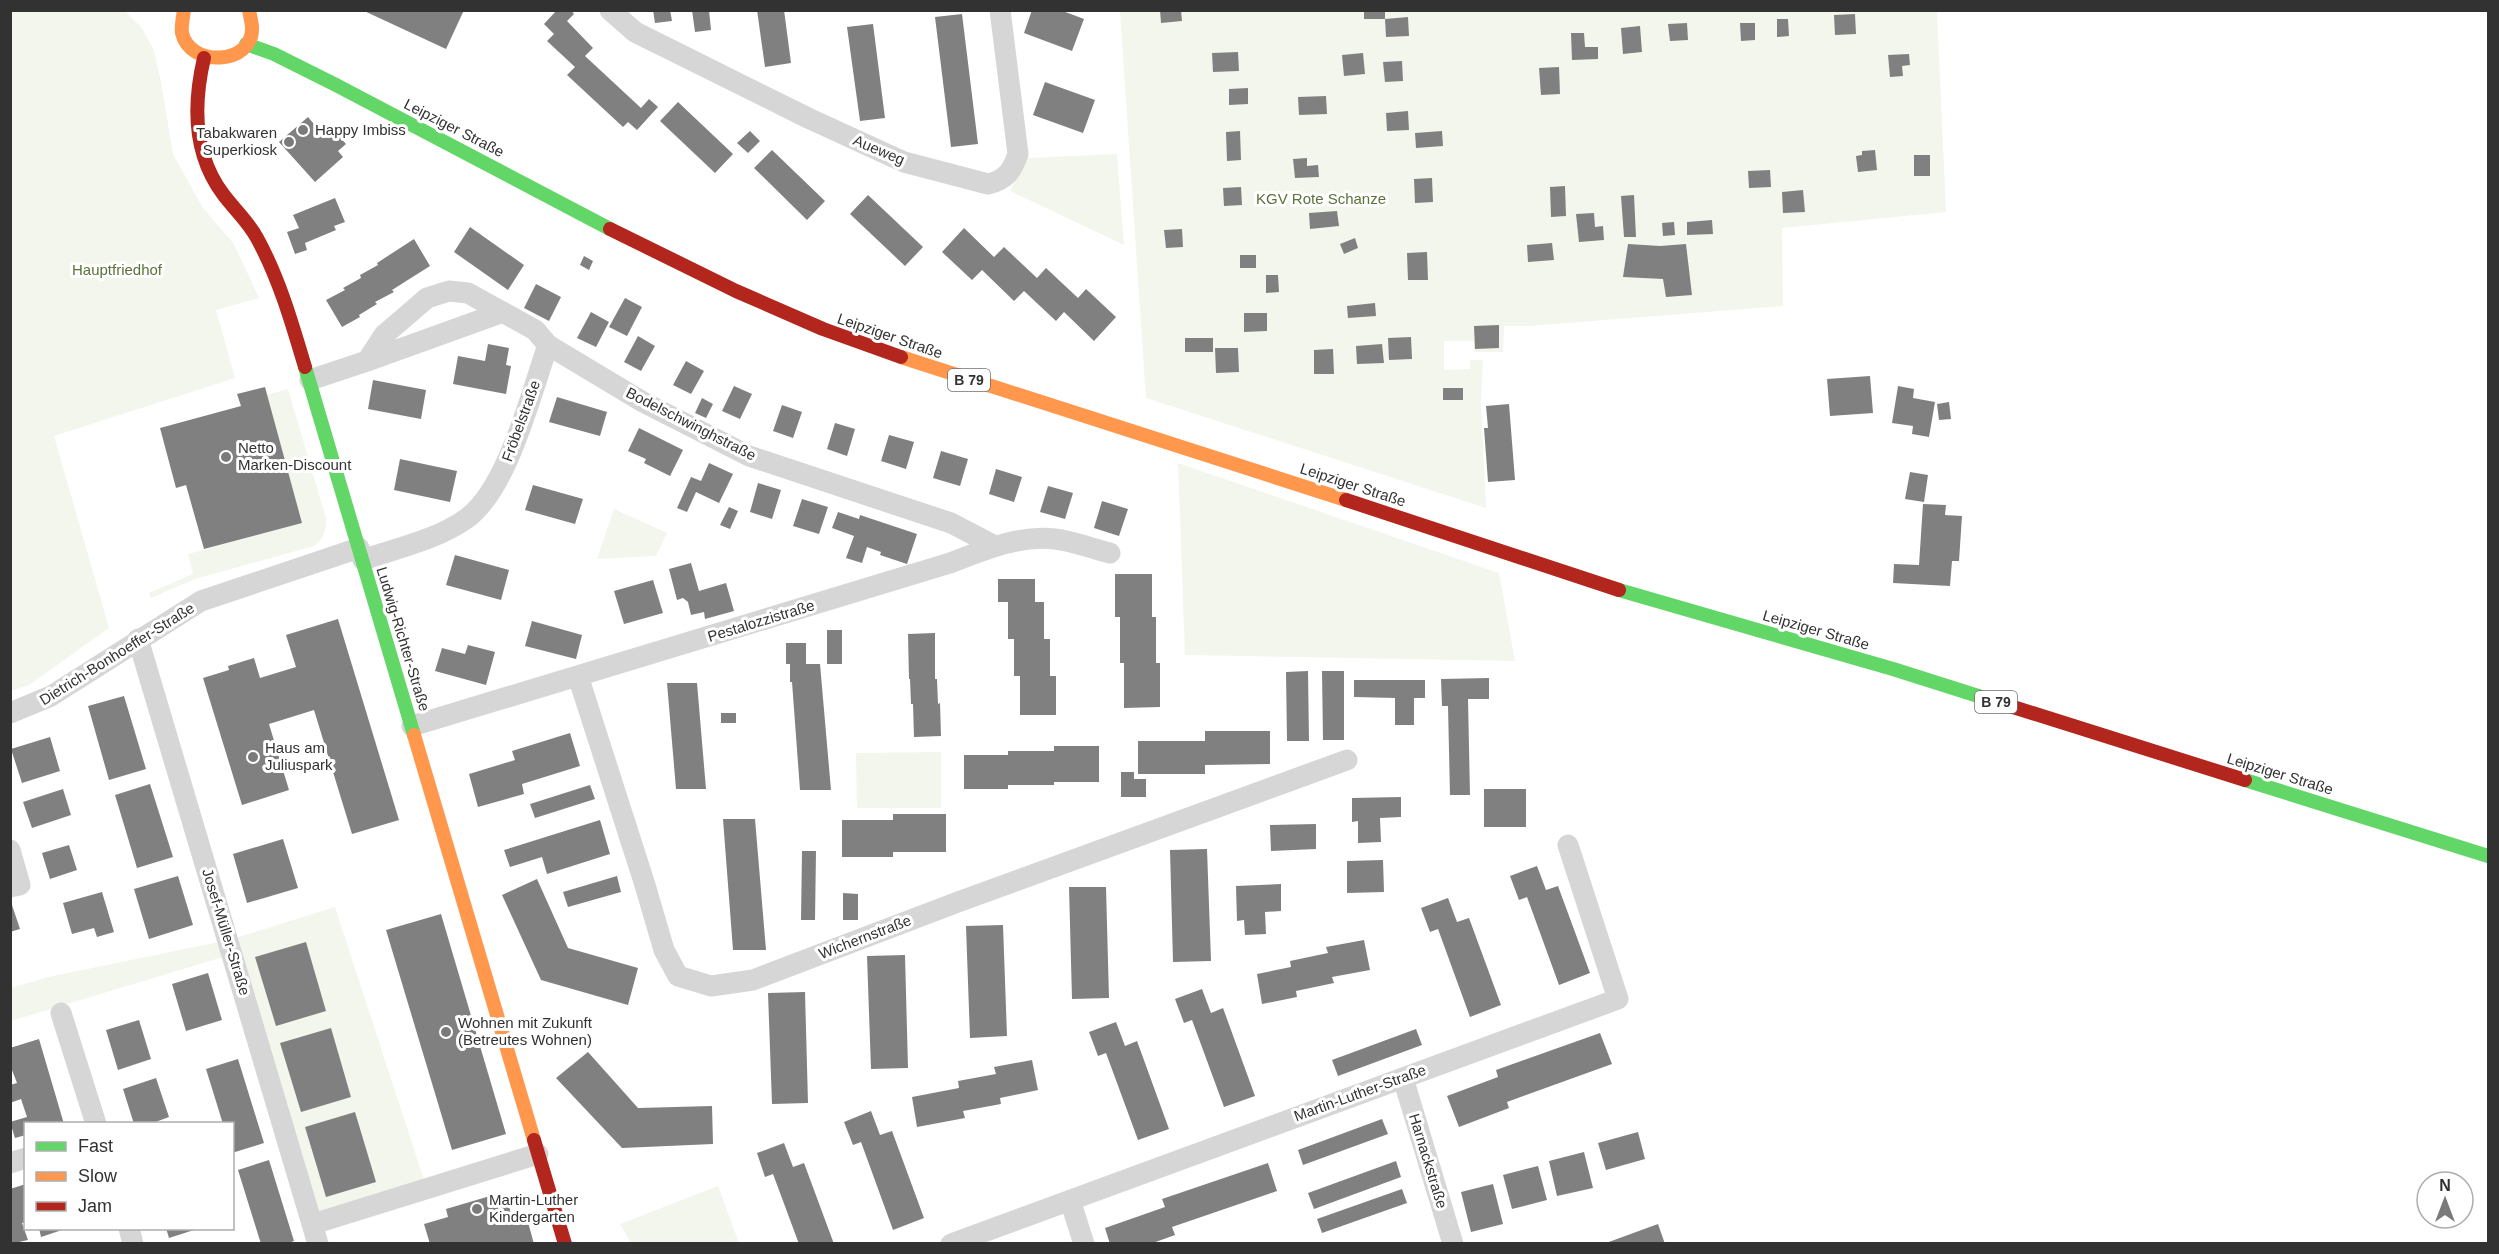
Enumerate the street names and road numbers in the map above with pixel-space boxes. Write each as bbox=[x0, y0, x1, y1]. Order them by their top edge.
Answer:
street label: Leipziger Straße bbox=[401, 95, 507, 160]
street label: Aueweg bbox=[851, 131, 907, 168]
street label: Leipziger Straße bbox=[835, 310, 945, 361]
road number: B 79 bbox=[948, 369, 990, 391]
street label: Fröbelstraße bbox=[498, 378, 543, 464]
street label: Bodelschwinghstraße bbox=[623, 383, 759, 464]
street label: Leipziger Straße bbox=[1298, 459, 1408, 510]
street label: Ludwig-Richter-Straße bbox=[373, 565, 434, 713]
street label: Pestalozzistraße bbox=[705, 596, 816, 645]
street label: Dietrich-Bonhoeffer-Straße bbox=[36, 599, 197, 708]
street label: Leipziger Straße bbox=[1761, 606, 1871, 653]
road number: B 79 bbox=[1975, 691, 2017, 713]
street label: Leipziger Straße bbox=[2225, 749, 2335, 798]
street label: Josef-Müller-Straße bbox=[199, 866, 254, 997]
street label: Wichernstraße bbox=[816, 911, 913, 962]
street label: Martin-Luther-Straße bbox=[1292, 1061, 1428, 1124]
street label: Harnackstraße bbox=[1406, 1111, 1451, 1210]

